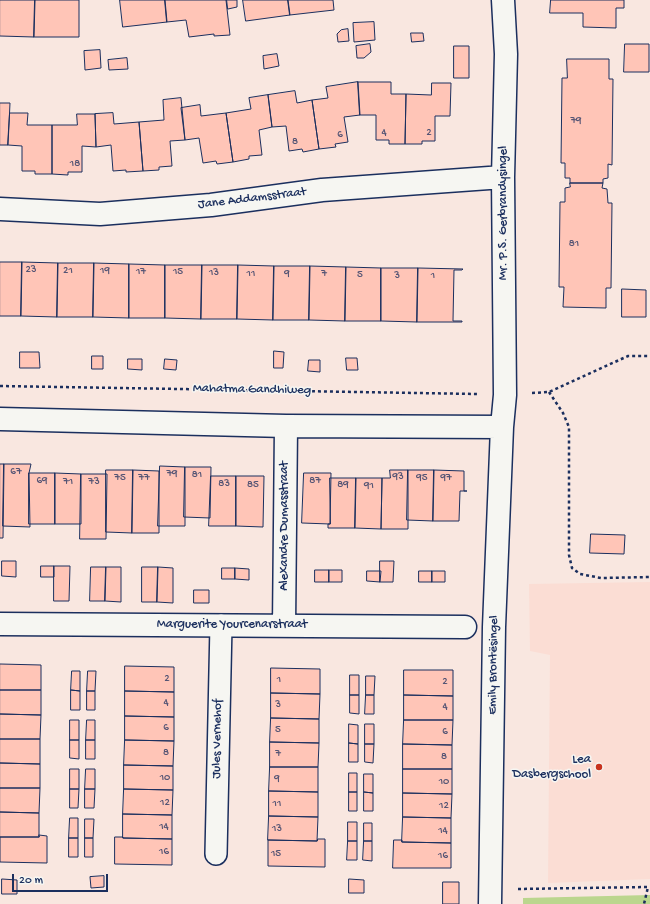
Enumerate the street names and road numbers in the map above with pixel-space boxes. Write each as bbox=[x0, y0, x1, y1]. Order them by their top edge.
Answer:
street label: Mr. P.S. Gerbrandysingel bbox=[496, 146, 512, 280]
street label: Jane Addamsstraat bbox=[197, 185, 307, 213]
street label: Mahatma Gandhiweg bbox=[193, 381, 311, 399]
street label: Alexandre Dumasstraat bbox=[277, 461, 293, 591]
street label: Emily Brontësingel bbox=[485, 615, 503, 715]
street label: Marguerite Yourcenarstraat bbox=[157, 617, 307, 633]
street label: Jules Vernehof bbox=[210, 699, 226, 779]

